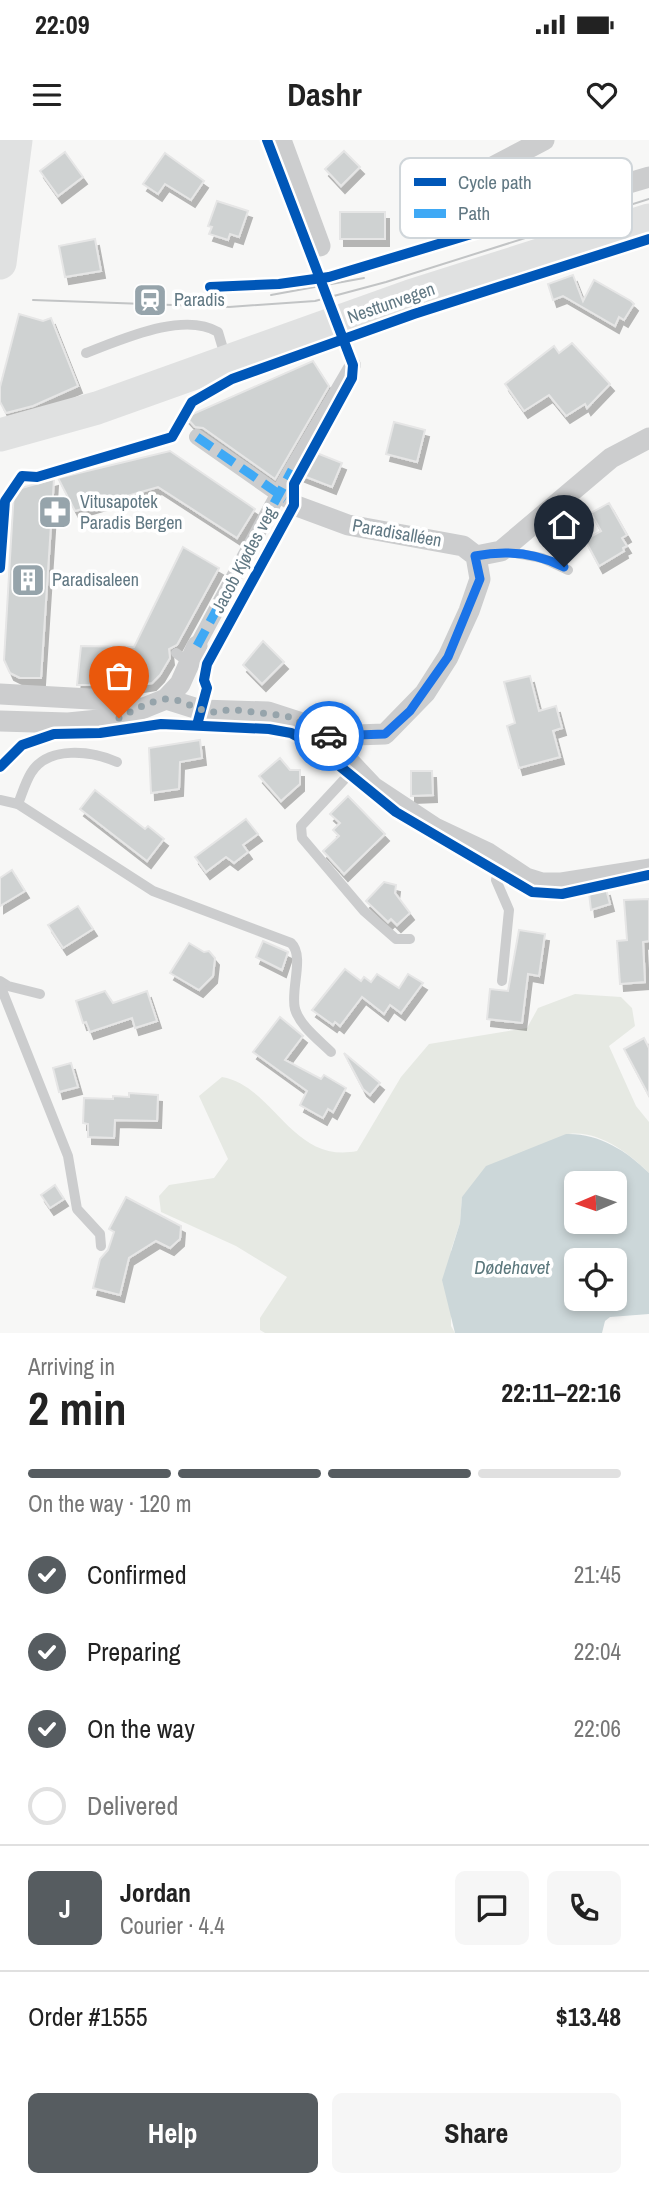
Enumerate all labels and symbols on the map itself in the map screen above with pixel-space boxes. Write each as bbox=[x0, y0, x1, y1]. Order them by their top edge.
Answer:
legend bbox=[400, 158, 632, 238]
text: Cycle path bbox=[458, 169, 532, 195]
text: Path bbox=[458, 200, 490, 226]
street label: Nesttunvegen bbox=[344, 276, 438, 329]
station icon: Paradis bbox=[131, 281, 169, 319]
place label: Paradis bbox=[174, 287, 225, 312]
place label: Vitusapotek Paradis Bergen bbox=[80, 489, 183, 535]
pharmacy icon: Vitusapotek Paradis Bergen bbox=[36, 493, 74, 531]
pin bbox=[534, 495, 594, 567]
street label: Jacob Kjødes veg bbox=[205, 502, 282, 617]
street label: Paradisalléen bbox=[350, 512, 444, 553]
building icon: Paradisaleen bbox=[9, 561, 47, 599]
place label: Paradisaleen bbox=[52, 567, 139, 592]
pin bbox=[89, 646, 149, 718]
courier bbox=[294, 701, 364, 771]
north arrow bbox=[564, 1171, 626, 1234]
water label: Dødehavet bbox=[474, 1254, 550, 1280]

